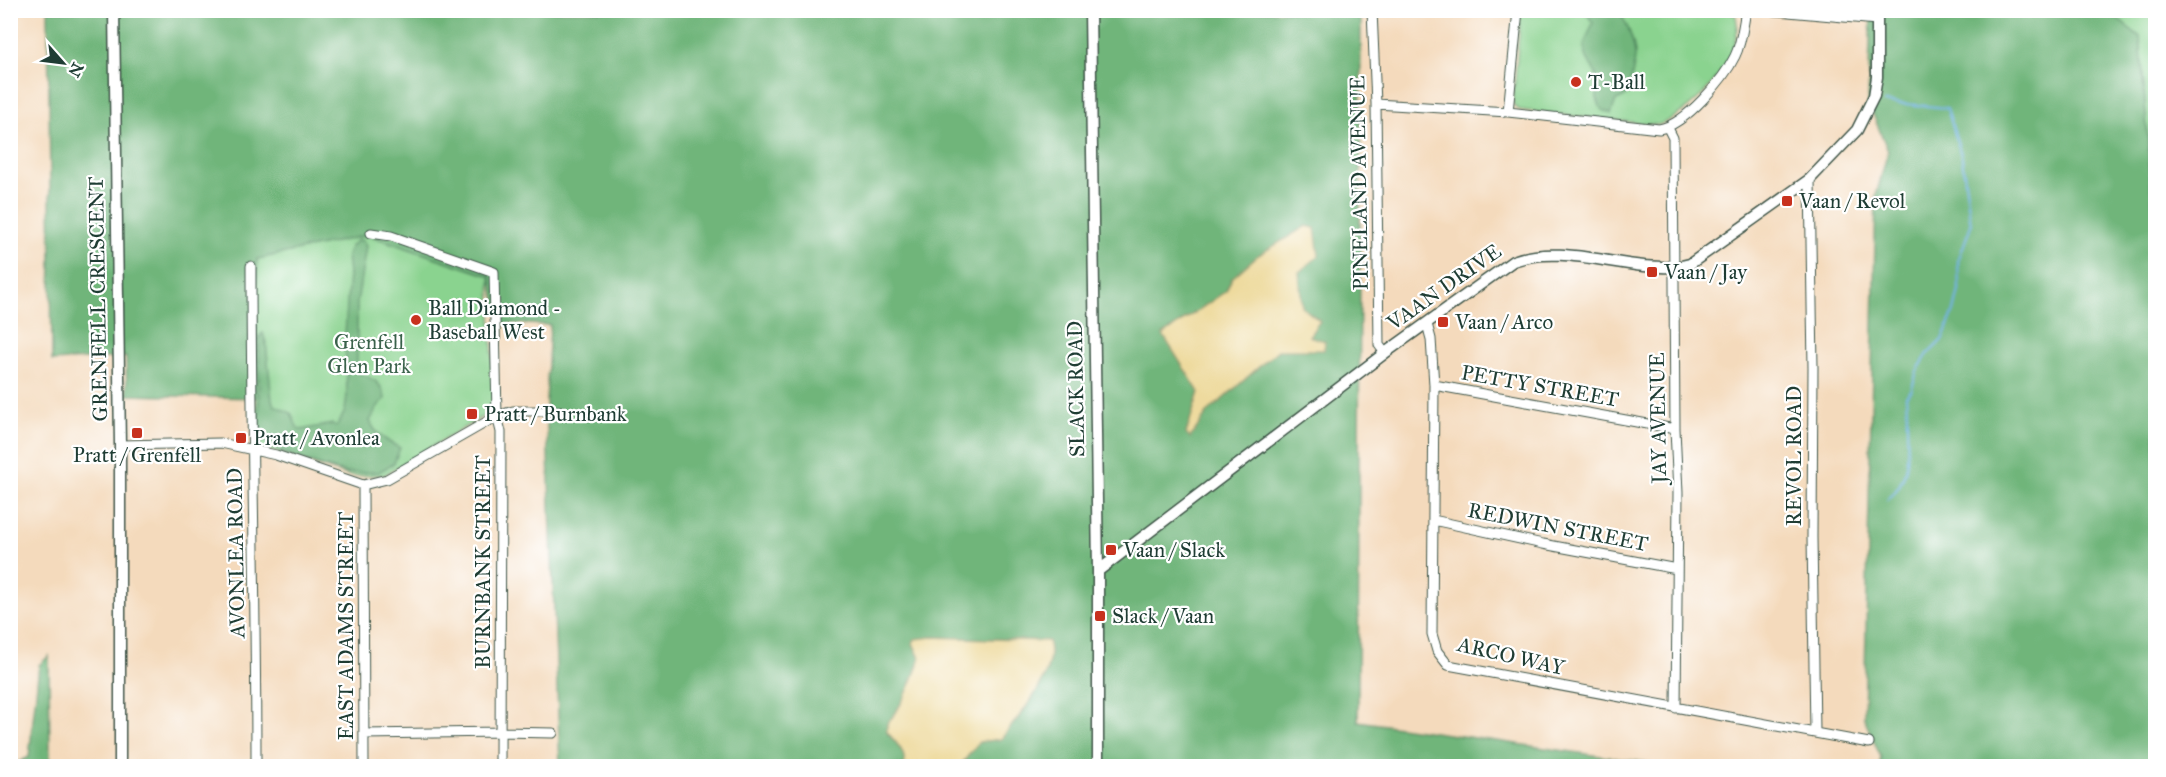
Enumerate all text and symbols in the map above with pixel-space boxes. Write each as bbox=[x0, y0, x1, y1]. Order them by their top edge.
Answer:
north arrow bbox=[33, 33, 93, 93]
text: N bbox=[64, 59, 87, 81]
place label: T-Ball bbox=[1588, 69, 1645, 95]
street label: PINELAND AVENUE bbox=[1344, 75, 1374, 291]
marker: T-Ball bbox=[1569, 75, 1583, 89]
street label: GRENFELL CRESCENT bbox=[83, 176, 113, 422]
place label: Vaan / Revol bbox=[1798, 188, 1906, 214]
marker: Vaan / Revol bbox=[1780, 194, 1794, 208]
street label: VAAN DRIVE bbox=[1381, 238, 1506, 337]
place label: Vaan / Jay bbox=[1663, 259, 1748, 285]
marker: Vaan / Jay bbox=[1645, 265, 1659, 279]
place label: Ball Diamond - Baseball West bbox=[428, 295, 561, 345]
place label: Vaan / Arco bbox=[1454, 309, 1554, 335]
marker: Ball Diamond - Baseball West bbox=[409, 313, 423, 327]
marker: Vaan / Arco bbox=[1436, 315, 1450, 329]
street label: SLACK ROAD bbox=[1062, 321, 1090, 457]
park label: Grenfell Glen Park bbox=[327, 329, 411, 379]
street label: JAY AVENUE bbox=[1644, 352, 1672, 486]
street label: PETTY STREET bbox=[1459, 359, 1621, 413]
street label: REVOL ROAD bbox=[1781, 386, 1807, 526]
place label: Pratt / Burnbank bbox=[484, 401, 627, 427]
marker: Pratt / Burnbank bbox=[465, 407, 479, 421]
place label: Pratt / Avonlea bbox=[253, 425, 380, 451]
marker: Pratt / Grenfell bbox=[130, 426, 144, 440]
marker: Pratt / Avonlea bbox=[234, 431, 248, 445]
place label: Pratt / Grenfell bbox=[73, 442, 202, 468]
street label: BURNBANK STREET bbox=[470, 455, 496, 669]
street label: AVONLEA ROAD bbox=[222, 468, 251, 639]
street label: REDWIN STREET bbox=[1466, 497, 1650, 557]
street label: EAST ADAMS STREET bbox=[333, 512, 359, 740]
place label: Vaan / Slack bbox=[1122, 537, 1225, 563]
marker: Vaan / Slack bbox=[1104, 543, 1118, 557]
place label: Slack / Vaan bbox=[1112, 603, 1214, 629]
marker: Slack / Vaan bbox=[1093, 609, 1107, 623]
street label: ARCO WAY bbox=[1454, 631, 1568, 681]

